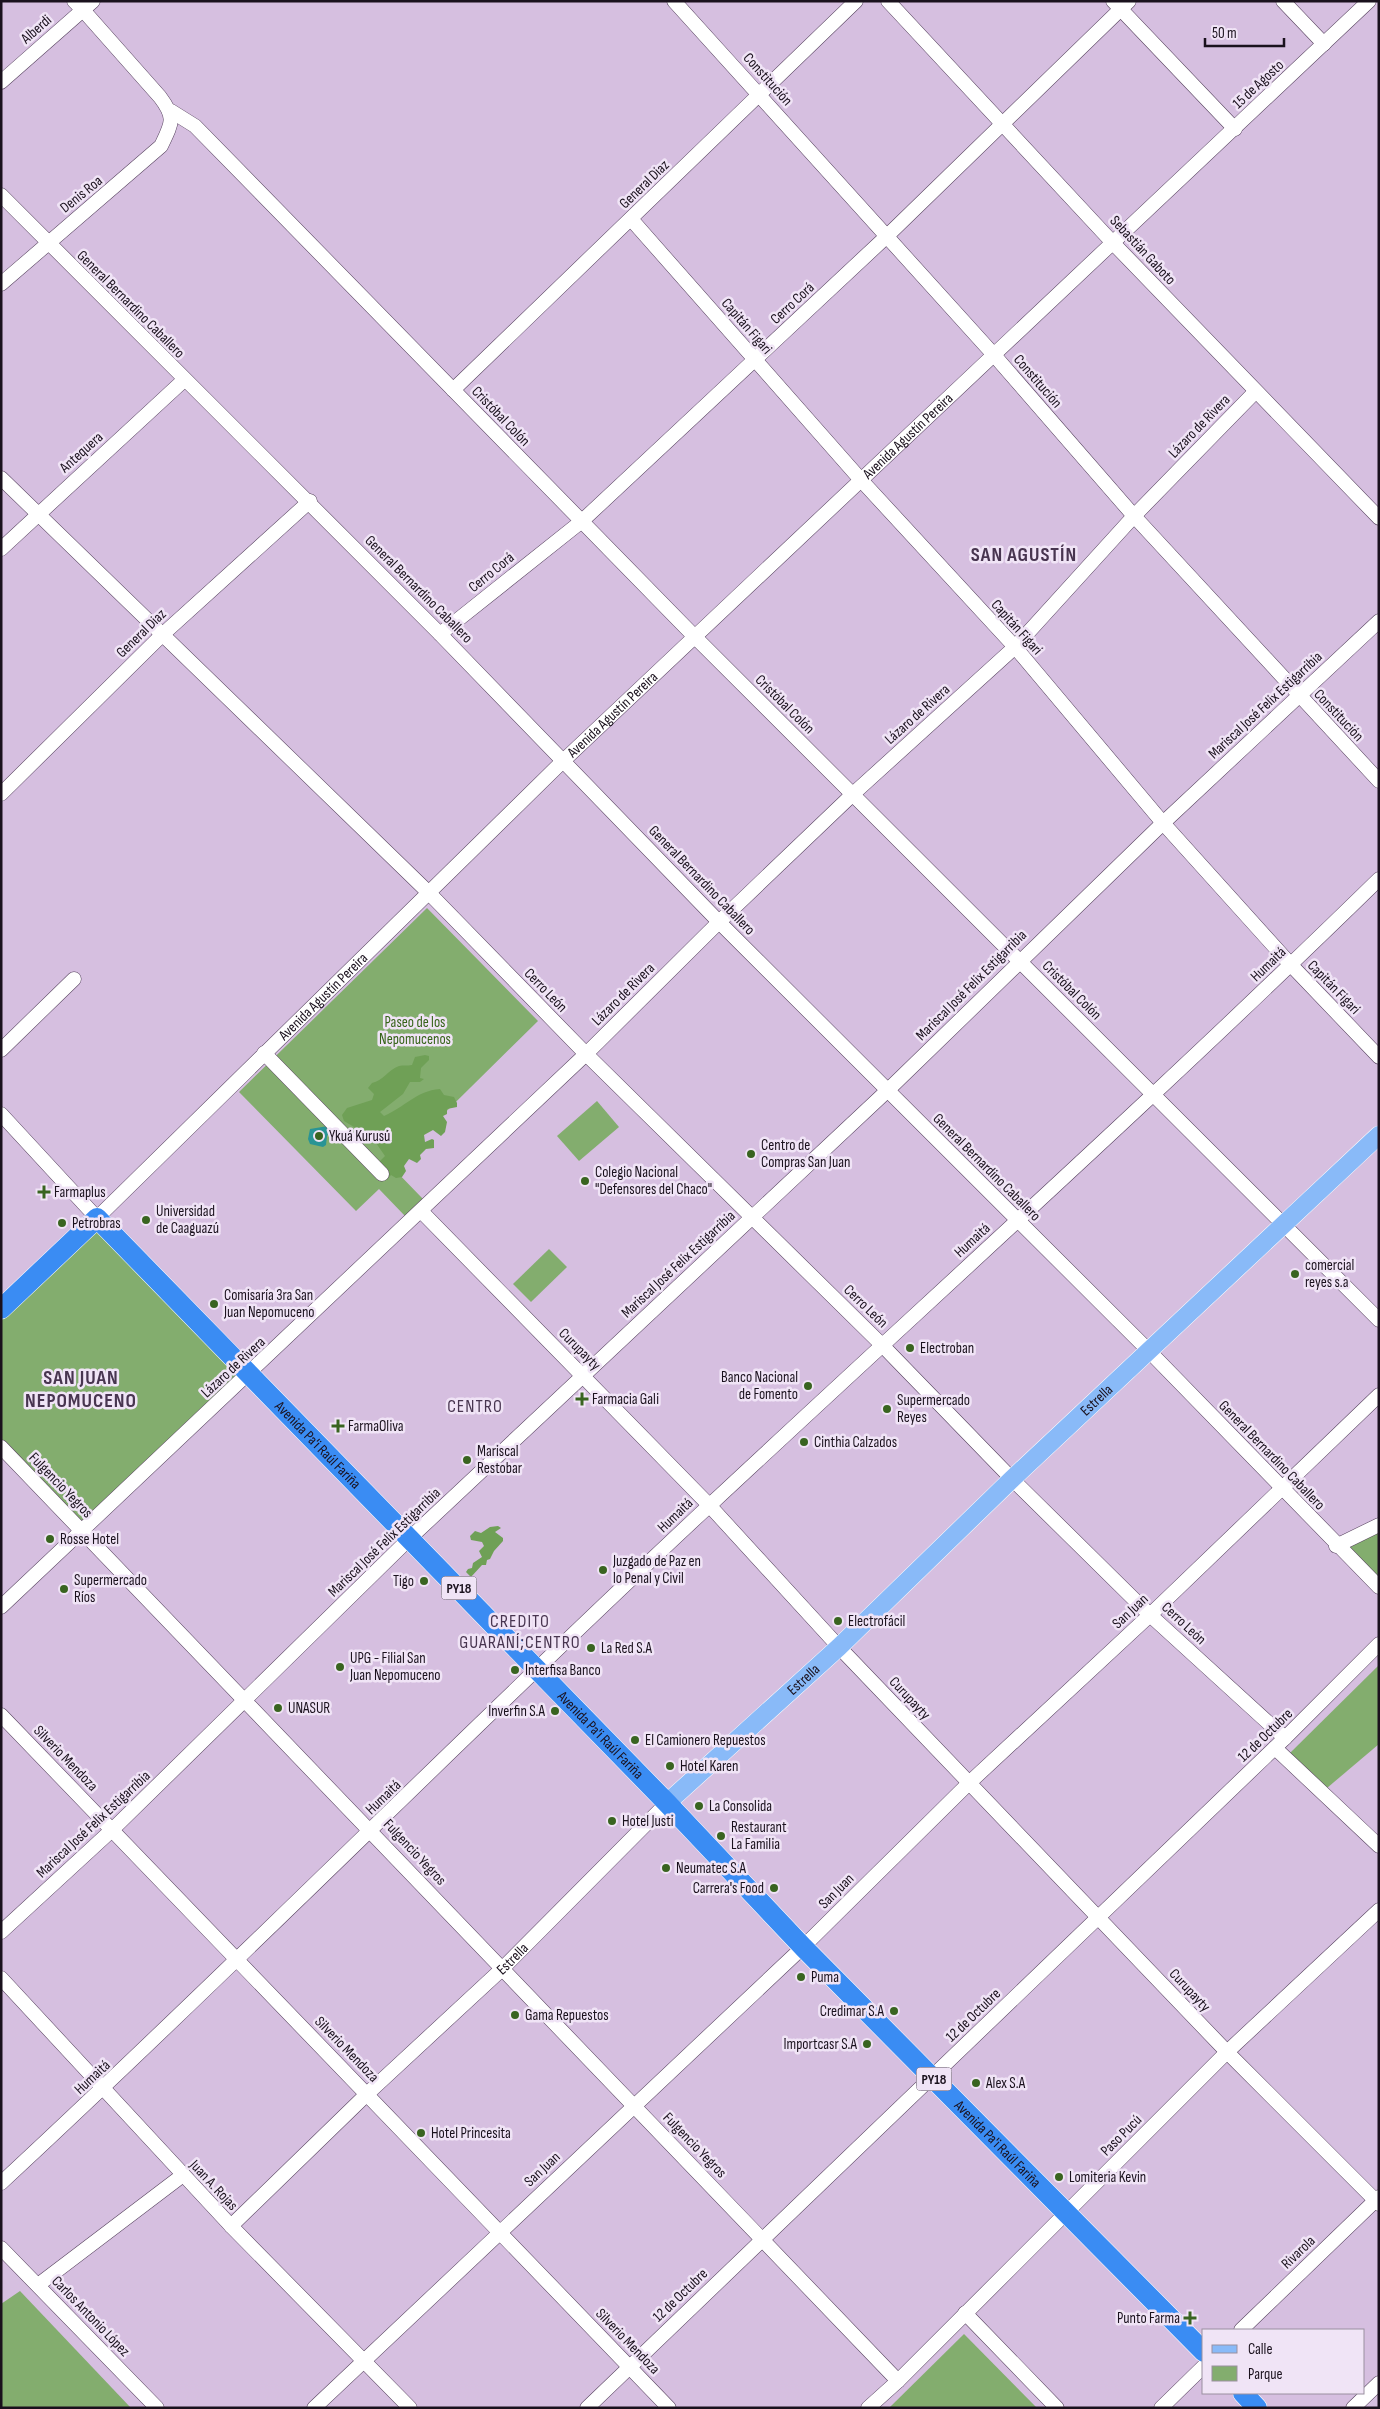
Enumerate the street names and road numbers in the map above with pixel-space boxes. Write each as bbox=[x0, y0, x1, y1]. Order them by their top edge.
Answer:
street label: Alberdi bbox=[16, 11, 56, 49]
street label: Constitución bbox=[739, 49, 796, 110]
street label: 15 de Agosto bbox=[1229, 56, 1288, 113]
street label: General Diaz bbox=[615, 155, 674, 213]
street label: Denis Roa bbox=[56, 171, 107, 217]
street label: Sebastián Gaboto bbox=[1106, 212, 1180, 289]
street label: General Bernardino Caballero bbox=[73, 246, 189, 362]
street label: Cerro Corá bbox=[766, 278, 818, 329]
street label: Capitán Figari bbox=[717, 294, 776, 358]
street label: Constitución bbox=[1009, 351, 1066, 412]
street label: Cristóbal Colón bbox=[467, 382, 534, 450]
street label: Avenida Agustín Pereira bbox=[858, 389, 957, 484]
street label: Lázaro de Rivera bbox=[1164, 390, 1235, 462]
street label: Antequera bbox=[55, 428, 107, 478]
street label: General Bernardino Caballero bbox=[361, 531, 477, 647]
street label: Cerro Corá bbox=[465, 548, 518, 597]
street label: Capitán Figari bbox=[987, 596, 1047, 659]
street label: General Diaz bbox=[112, 604, 171, 662]
street label: Mariscal José Felix Estigarribia bbox=[1204, 647, 1327, 763]
street label: Avenida Agustín Pereira bbox=[563, 668, 662, 763]
street label: Cristóbal Colón bbox=[751, 671, 818, 738]
street label: Lázaro de Rivera bbox=[881, 680, 954, 749]
street label: Constitución bbox=[1310, 685, 1368, 746]
street label: General Bernardino Caballero bbox=[644, 822, 759, 939]
street label: Mariscal José Felix Estigarribia bbox=[912, 926, 1031, 1045]
street label: Humaitá bbox=[1247, 943, 1290, 986]
street label: Avenida Agustín Pereira bbox=[274, 949, 372, 1045]
street label: Capitán Figari bbox=[1303, 956, 1364, 1019]
street label: Cristóbal Colón bbox=[1038, 957, 1105, 1024]
street label: Lázaro de Rivera bbox=[588, 959, 659, 1030]
street label: Cerro León bbox=[520, 964, 571, 1016]
street label: General Bernardino Caballero bbox=[929, 1109, 1045, 1225]
street label: Mariscal José Felix Estigarribia bbox=[617, 1206, 740, 1322]
street label: Humaitá bbox=[950, 1219, 994, 1262]
street label: Cerro León bbox=[840, 1281, 892, 1332]
street label: Curupayty bbox=[554, 1324, 605, 1375]
street label: Lázaro de Rivera bbox=[197, 1333, 270, 1402]
street label: Estrella bbox=[1076, 1380, 1117, 1420]
street label: Avenida Pa'i Raúl Fariña bbox=[270, 1396, 365, 1493]
street label: General Bernardino Caballero bbox=[1214, 1397, 1329, 1514]
street label: Fulgencio Yegros bbox=[25, 1449, 97, 1522]
street label: Mariscal José Felix Estigarribia bbox=[324, 1484, 445, 1601]
street label: Humaitá bbox=[654, 1494, 697, 1537]
road number: PY18 bbox=[442, 1576, 476, 1600]
street label: San Juan bbox=[1108, 1590, 1152, 1633]
street label: Cerro León bbox=[1157, 1598, 1210, 1649]
street label: Estrella bbox=[783, 1660, 824, 1699]
street label: Curupayty bbox=[885, 1673, 935, 1724]
street label: Avenida Pa'i Raúl Fariña bbox=[552, 1687, 648, 1783]
street label: 12 de Octubre bbox=[1234, 1705, 1297, 1766]
street label: Silverio Mendoza bbox=[30, 1721, 102, 1795]
street label: Mariscal José Felix Estigarribia bbox=[32, 1766, 155, 1882]
street label: Humaitá bbox=[362, 1776, 405, 1819]
street label: Fulgencio Yegros bbox=[379, 1815, 450, 1889]
street label: San Juan bbox=[815, 1870, 858, 1913]
street label: Estrella bbox=[493, 1939, 533, 1979]
street label: Curupayty bbox=[1165, 1965, 1215, 2016]
street label: 12 de Octubre bbox=[942, 1985, 1005, 2046]
street label: Silverio Mendoza bbox=[311, 2012, 383, 2086]
street label: Humaitá bbox=[70, 2056, 114, 2099]
road number: PY18 bbox=[916, 2068, 952, 2090]
street label: Avenida Pa'i Raúl Fariña bbox=[949, 2096, 1045, 2192]
street label: Fulgencio Yegros bbox=[659, 2109, 731, 2182]
street label: Paso Pucú bbox=[1097, 2111, 1146, 2160]
street label: San Juan bbox=[520, 2148, 564, 2191]
street label: Juan A. Rojas bbox=[185, 2155, 242, 2215]
street label: Rivarola bbox=[1277, 2232, 1319, 2273]
street label: 12 de Octubre bbox=[649, 2265, 712, 2326]
street label: Carlos Antonio López bbox=[47, 2272, 134, 2361]
street label: Silverio Mendoza bbox=[592, 2304, 664, 2378]

